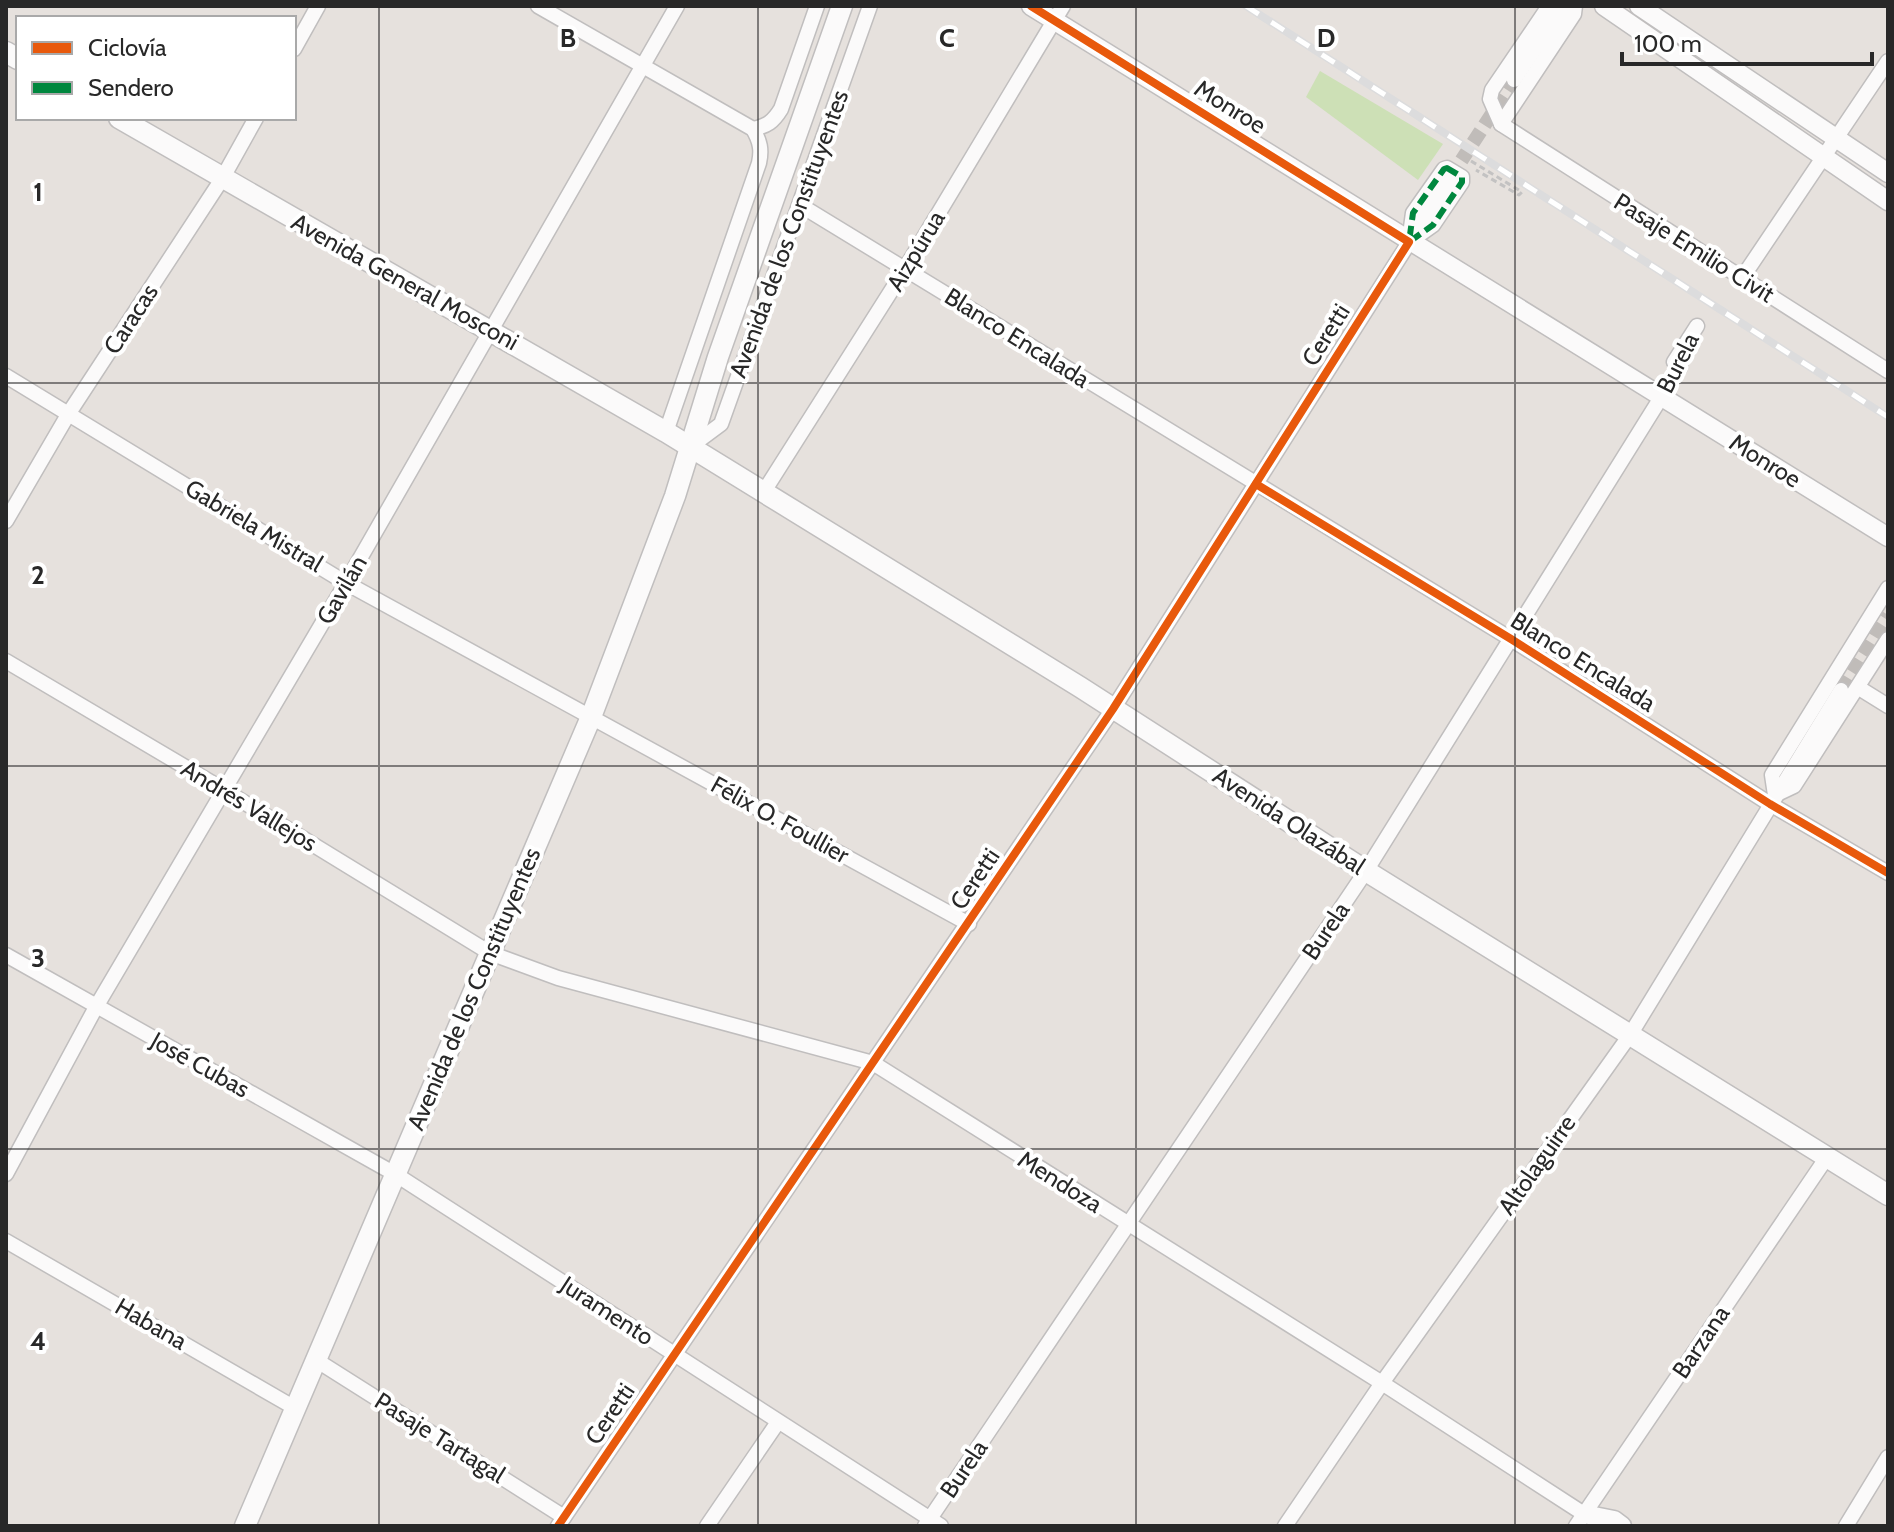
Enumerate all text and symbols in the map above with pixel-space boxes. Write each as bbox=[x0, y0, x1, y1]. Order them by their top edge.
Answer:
legend bbox=[16, 16, 296, 120]
scale bar bbox=[1622, 16, 1872, 66]
text: B bbox=[560, 22, 576, 54]
text: C bbox=[939, 22, 955, 54]
text: D bbox=[1317, 22, 1335, 54]
text: 100 m bbox=[1634, 29, 1702, 58]
text: Ciclovía bbox=[88, 33, 167, 62]
text: Sendero bbox=[88, 73, 174, 102]
street label: Monroe bbox=[1189, 73, 1271, 140]
street label: Avenida de los Constituyentes bbox=[723, 86, 854, 382]
text: 1 bbox=[33, 176, 43, 208]
street label: Pasaje Emilio Civit bbox=[1609, 187, 1780, 308]
street label: Aizpúrua bbox=[880, 205, 951, 296]
street label: Avenida General Mosconi bbox=[287, 207, 524, 356]
street label: Caracas bbox=[97, 278, 164, 359]
street label: Blanco Encalada bbox=[940, 282, 1095, 394]
street label: Ceretti bbox=[1295, 298, 1356, 371]
street label: Burela bbox=[1650, 327, 1705, 398]
street label: Monroe bbox=[1724, 427, 1806, 494]
street label: Gabriela Mistral bbox=[180, 473, 329, 578]
street label: Gavilán bbox=[310, 550, 373, 629]
text: 2 bbox=[31, 559, 45, 591]
street label: Blanco Encalada bbox=[1506, 606, 1661, 718]
street label: Andrés Vallejos bbox=[176, 754, 322, 858]
street label: Avenida Olazábal bbox=[1208, 761, 1371, 881]
street label: Félix O. Foullier bbox=[706, 770, 855, 870]
street label: Avenida de los Constituyentes bbox=[401, 843, 546, 1134]
street label: Ceretti bbox=[944, 843, 1005, 915]
street label: Burela bbox=[1296, 896, 1356, 965]
text: 3 bbox=[31, 942, 45, 974]
street label: José Cubas bbox=[145, 1025, 255, 1104]
street label: Altolaguirre bbox=[1492, 1109, 1582, 1220]
street label: Mendoza bbox=[1013, 1144, 1108, 1219]
street label: Juramento bbox=[554, 1269, 659, 1351]
street label: Habana bbox=[110, 1292, 193, 1356]
street label: Barzana bbox=[1666, 1300, 1736, 1383]
text: 4 bbox=[30, 1325, 46, 1357]
street label: Ceretti bbox=[579, 1378, 640, 1450]
street label: Pasaje Tartagal bbox=[370, 1386, 511, 1489]
street label: Burela bbox=[934, 1434, 994, 1503]

